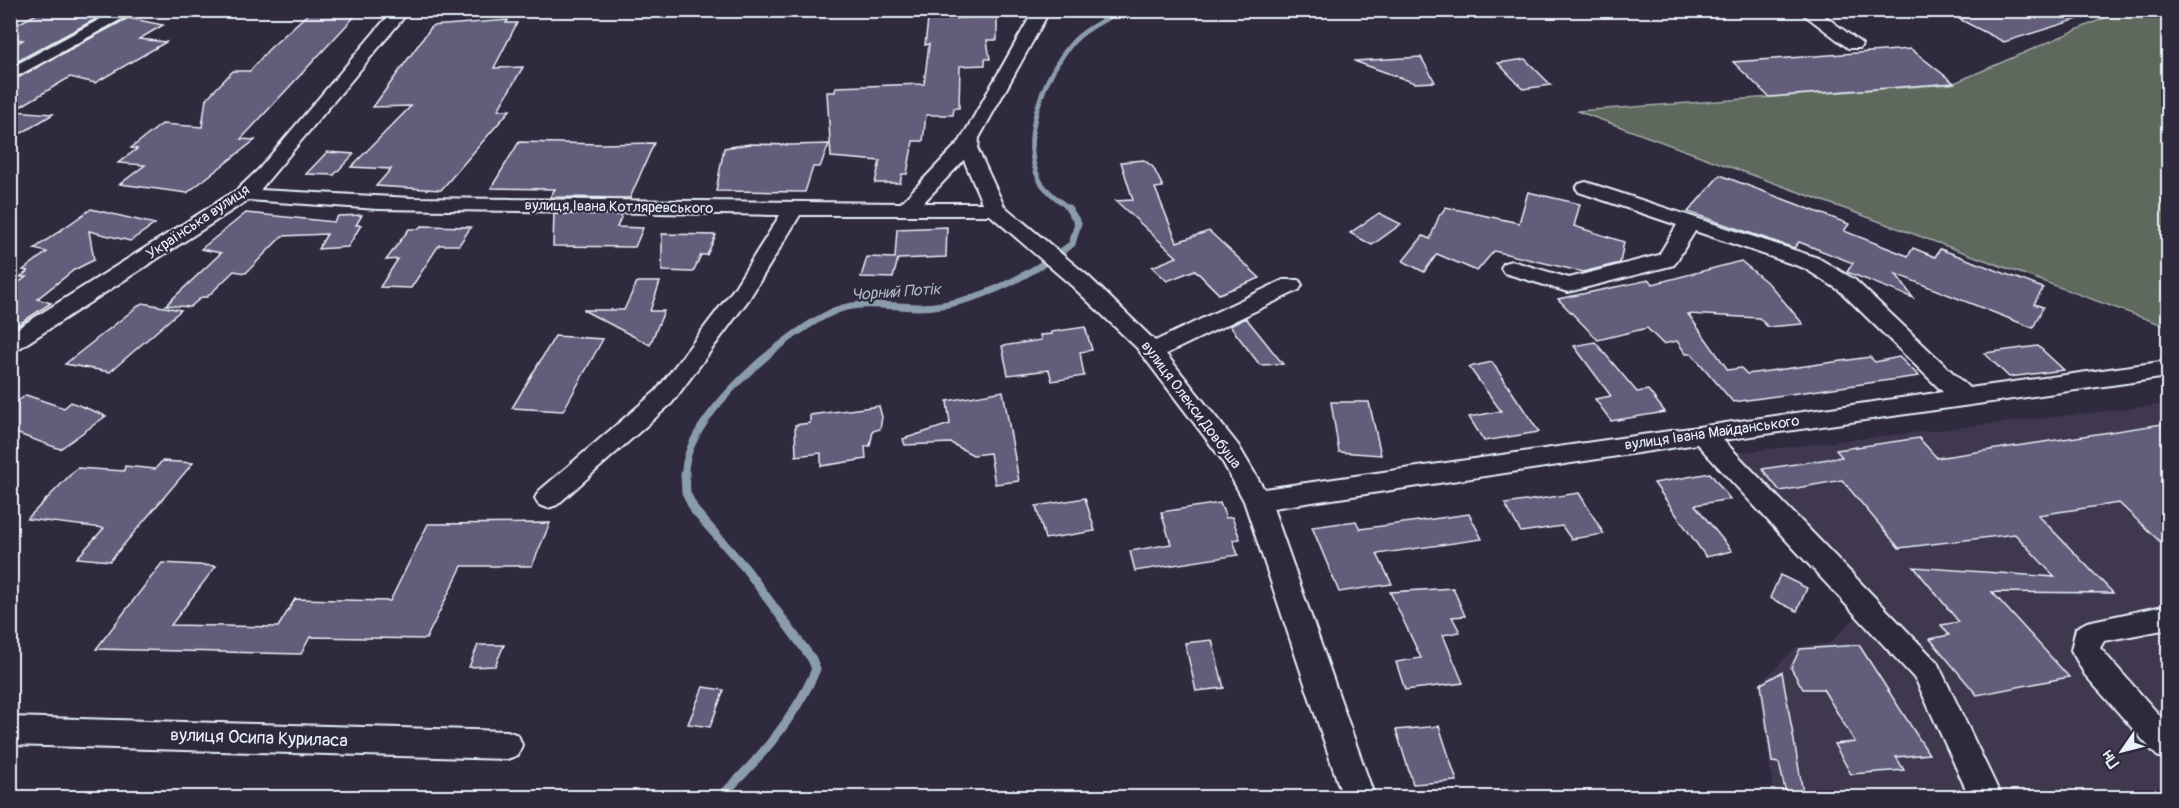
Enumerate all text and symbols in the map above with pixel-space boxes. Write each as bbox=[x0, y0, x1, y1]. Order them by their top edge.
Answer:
street label: Українська вулиця bbox=[143, 180, 253, 264]
street label: вулиця Івана Котляревського bbox=[524, 196, 714, 218]
water label: Чорний Потік bbox=[851, 279, 943, 305]
street label: вулиця Олекси Довбуша bbox=[1137, 337, 1245, 473]
street label: вулиця Івана Майданського bbox=[1623, 411, 1801, 455]
north arrow bbox=[2092, 721, 2152, 781]
street label: вулиця Осипа Куриласа bbox=[170, 723, 348, 753]
text: Пн bbox=[2097, 746, 2124, 772]

